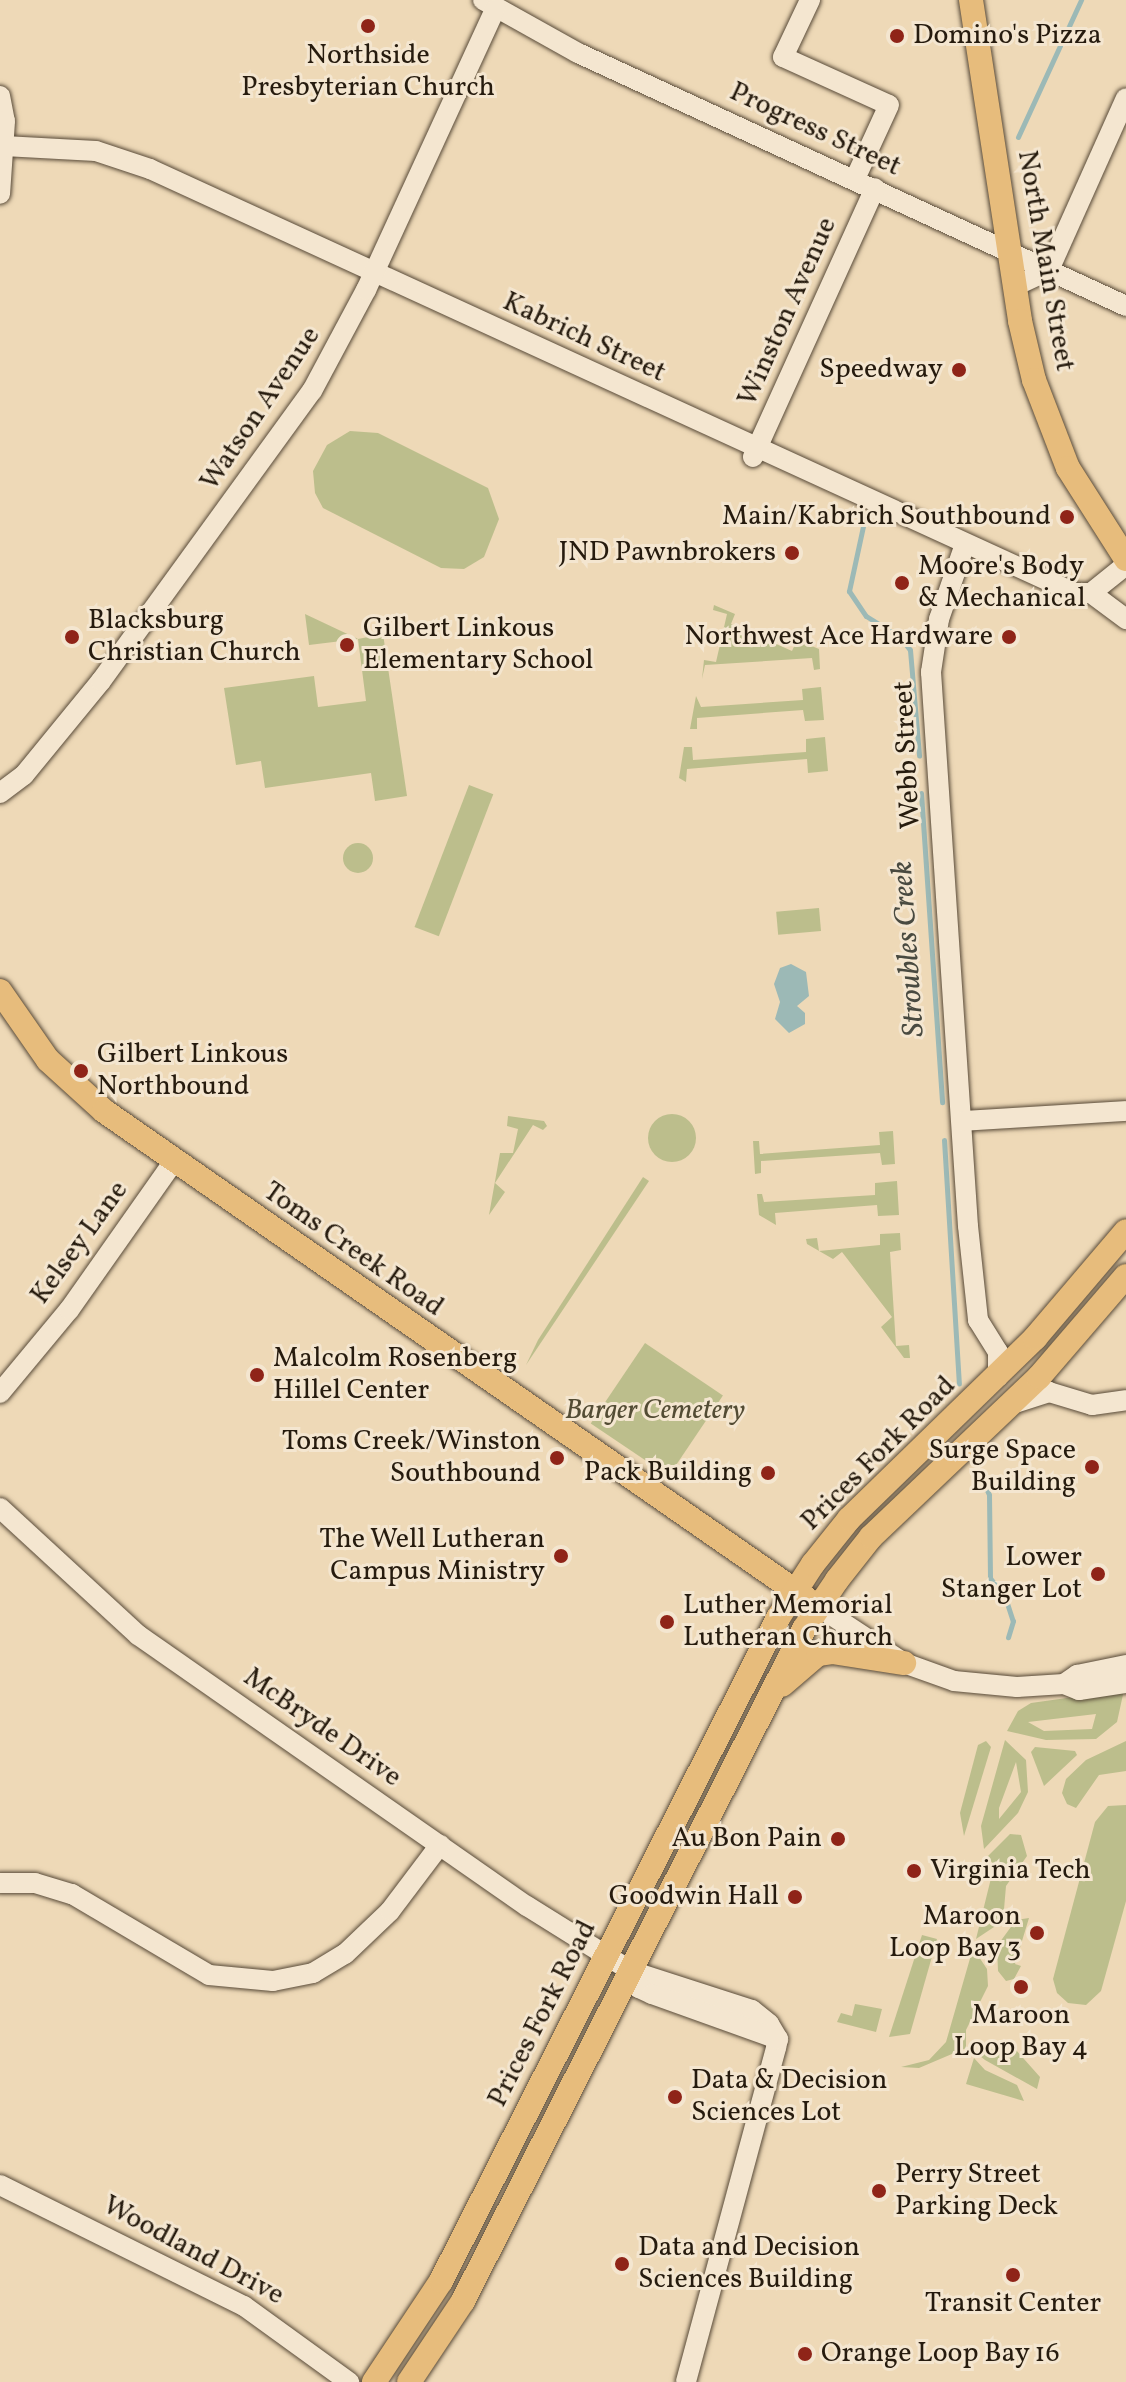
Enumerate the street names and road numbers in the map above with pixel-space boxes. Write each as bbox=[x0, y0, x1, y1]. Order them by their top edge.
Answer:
street label: Progress Street bbox=[724, 76, 906, 184]
street label: North Main Street bbox=[1009, 148, 1081, 374]
street label: Winston Avenue bbox=[731, 213, 845, 411]
street label: Kabrich Street bbox=[497, 286, 671, 390]
street label: Watson Avenue bbox=[194, 321, 328, 497]
street label: Webb Street bbox=[887, 680, 929, 830]
street label: Kelsey Lane bbox=[24, 1175, 136, 1311]
street label: Toms Creek Road bbox=[256, 1175, 450, 1325]
street label: Prices Fork Road bbox=[795, 1370, 963, 1538]
street label: McBryde Drive bbox=[237, 1661, 407, 1795]
street label: Prices Fork Road bbox=[482, 1915, 604, 2113]
street label: Woodland Drive bbox=[97, 2189, 289, 2313]

